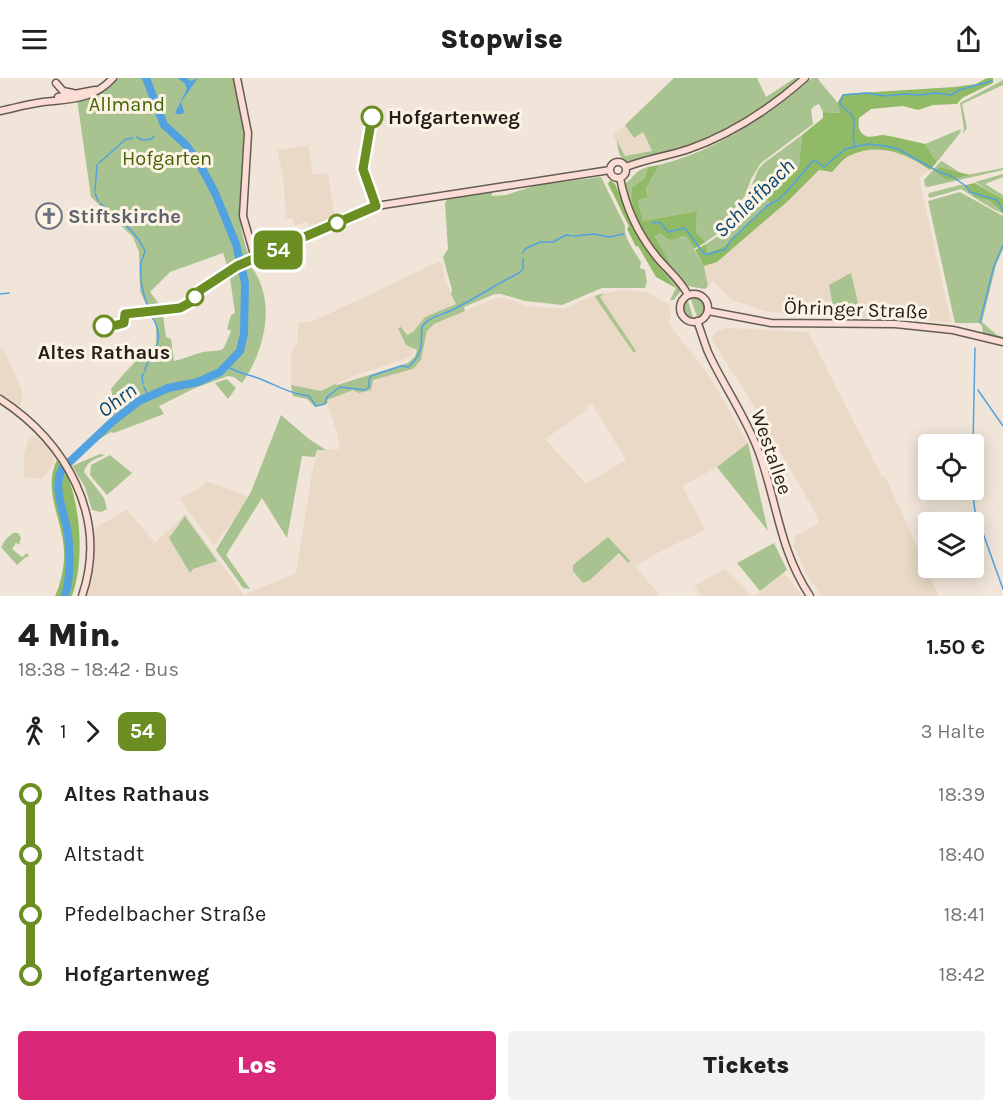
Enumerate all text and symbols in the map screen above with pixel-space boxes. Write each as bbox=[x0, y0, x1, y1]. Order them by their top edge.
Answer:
icon: menu bbox=[18, 23, 51, 56]
text: Stopwise bbox=[440, 23, 563, 55]
icon: share bbox=[952, 23, 985, 56]
park label: Allmand bbox=[89, 93, 165, 116]
marker: Hofgartenweg bbox=[361, 106, 383, 128]
place label: Hofgartenweg bbox=[388, 106, 520, 129]
park label: Hofgarten bbox=[122, 147, 212, 170]
water label: Schleifbach bbox=[709, 154, 799, 242]
church icon: Stiftskirche bbox=[34, 201, 64, 231]
place label: Stiftskirche bbox=[68, 205, 181, 228]
unlabelled marker bbox=[328, 214, 346, 232]
line badge: 54 bbox=[251, 230, 305, 270]
text: 54 bbox=[266, 238, 290, 262]
unlabelled marker bbox=[186, 288, 204, 306]
street label: Öhringer Straße bbox=[784, 295, 928, 324]
marker: Altes Rathaus bbox=[93, 315, 115, 337]
place label: Altes Rathaus bbox=[38, 341, 170, 364]
water label: Ohrn bbox=[93, 378, 141, 422]
street label: Westallee bbox=[746, 407, 797, 498]
map controls bbox=[918, 434, 984, 578]
button: locate bbox=[918, 434, 984, 500]
button: layers bbox=[918, 512, 984, 578]
text: 4 Min. bbox=[18, 616, 119, 654]
text: 1.50 € bbox=[926, 634, 985, 660]
text: 18:38 – 18:42 · Bus bbox=[18, 658, 179, 681]
icon: walk bbox=[18, 715, 51, 748]
icon: forward bbox=[76, 715, 109, 748]
text: 54 bbox=[130, 719, 154, 743]
text: 1 bbox=[60, 720, 67, 743]
text: 3 Halte bbox=[921, 720, 985, 743]
text: Altes Rathaus bbox=[64, 781, 210, 807]
text: 18:39 bbox=[938, 783, 985, 806]
text: Altstadt bbox=[64, 841, 144, 867]
text: 18:40 bbox=[938, 843, 985, 866]
text: Pfedelbacher Straße bbox=[64, 901, 266, 927]
text: 18:41 bbox=[944, 903, 985, 926]
text: Hofgartenweg bbox=[64, 961, 209, 987]
text: 18:42 bbox=[939, 963, 985, 986]
button: Los bbox=[18, 1031, 496, 1100]
button: Tickets bbox=[508, 1031, 985, 1100]

